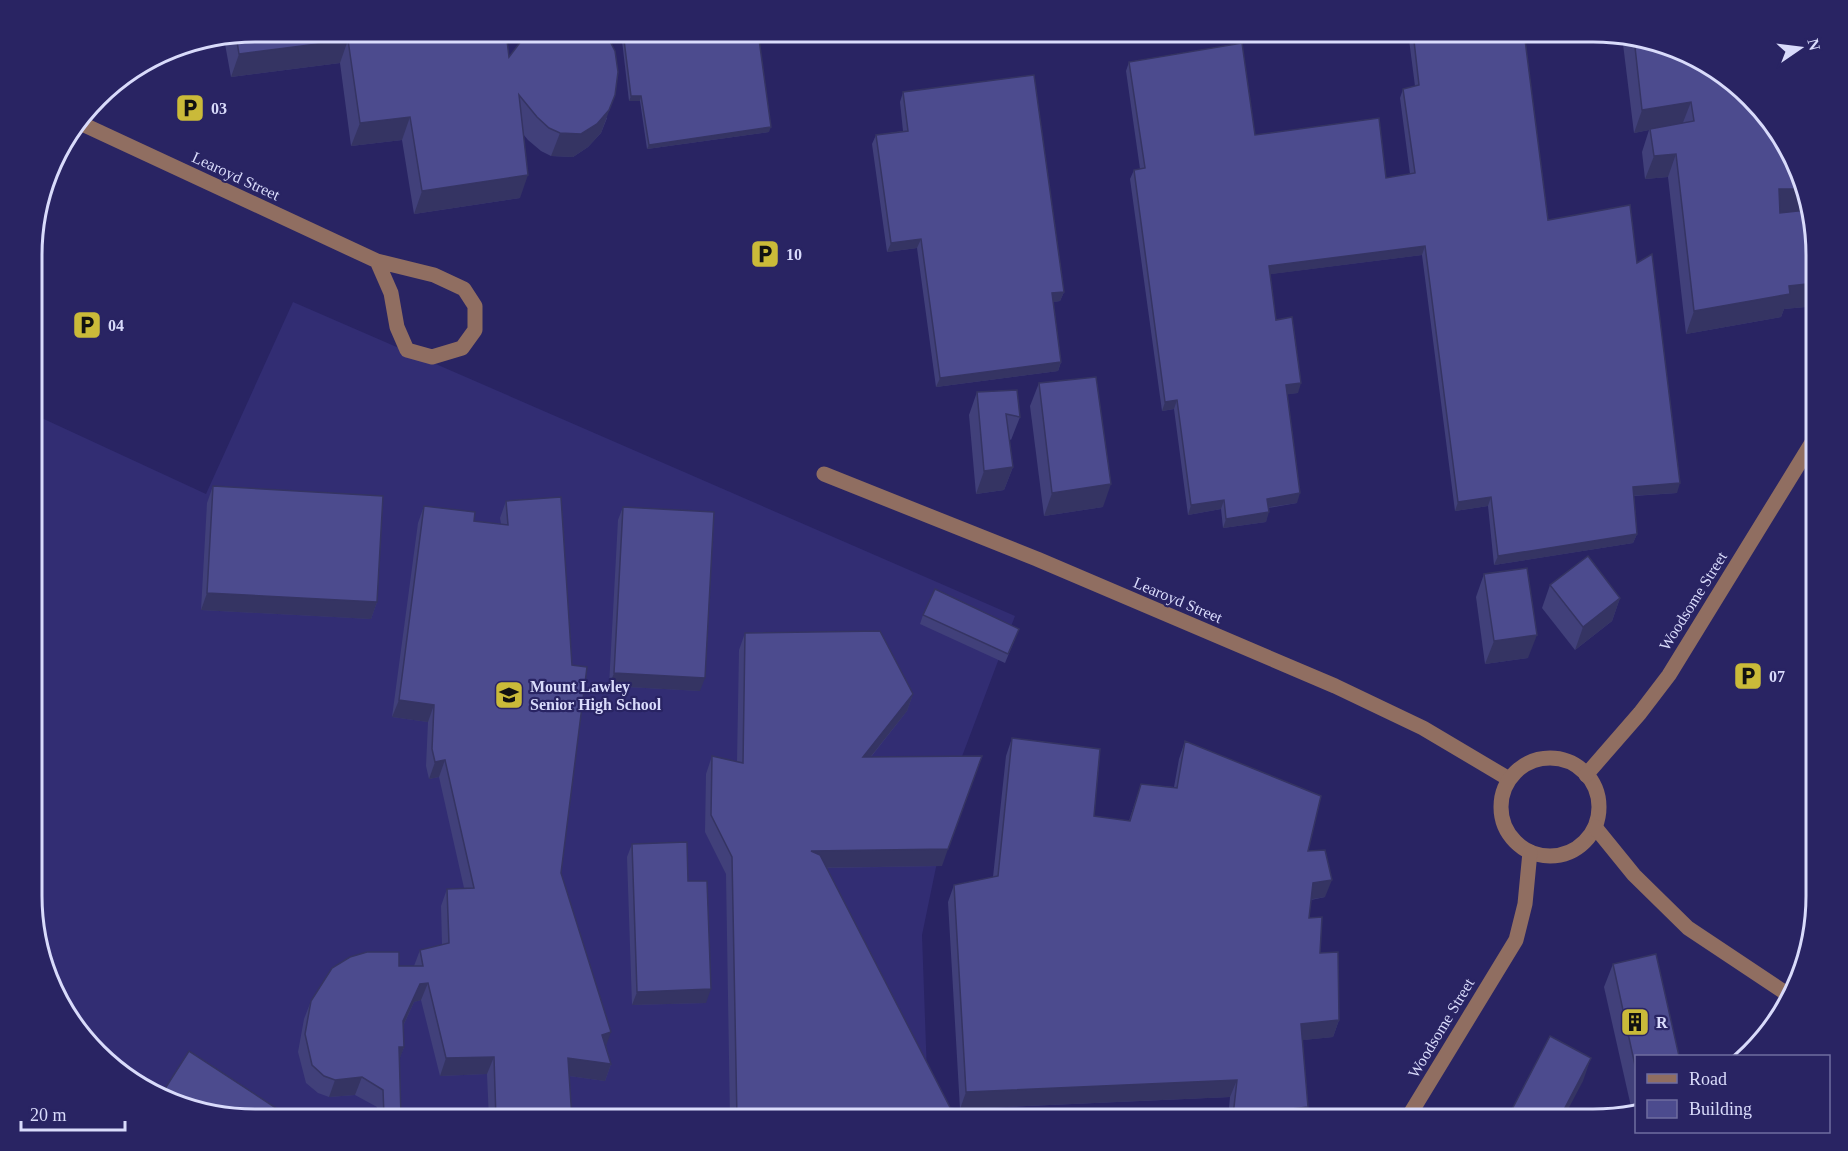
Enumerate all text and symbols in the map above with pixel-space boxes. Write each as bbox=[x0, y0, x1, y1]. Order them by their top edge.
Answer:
north arrow bbox=[1770, 18, 1830, 78]
text: N bbox=[1804, 37, 1824, 53]
parking icon: 03 bbox=[174, 92, 206, 124]
place label: 03 bbox=[211, 100, 227, 117]
street label: Learoyd Street bbox=[189, 148, 283, 205]
parking icon: 10 bbox=[749, 238, 781, 270]
place label: 10 bbox=[786, 246, 802, 263]
parking icon: 04 bbox=[71, 309, 103, 341]
place label: 04 bbox=[108, 317, 124, 334]
street label: Woodsome Street bbox=[1656, 548, 1730, 653]
street label: Learoyd Street bbox=[1131, 574, 1225, 627]
parking icon: 07 bbox=[1732, 660, 1764, 692]
place label: 07 bbox=[1769, 668, 1785, 685]
place label: Mount Lawley Senior High School bbox=[530, 678, 662, 714]
school or university icon: Mount Lawley Senior High School bbox=[493, 679, 525, 711]
street label: Woodsome Street bbox=[1405, 975, 1478, 1081]
building icon: R bbox=[1619, 1006, 1651, 1038]
place label: R bbox=[1656, 1014, 1668, 1031]
legend bbox=[1635, 1055, 1830, 1133]
text: Road bbox=[1689, 1069, 1727, 1089]
scale bar bbox=[21, 1094, 124, 1132]
text: Building bbox=[1689, 1099, 1752, 1119]
text: 20 m bbox=[30, 1105, 67, 1125]

